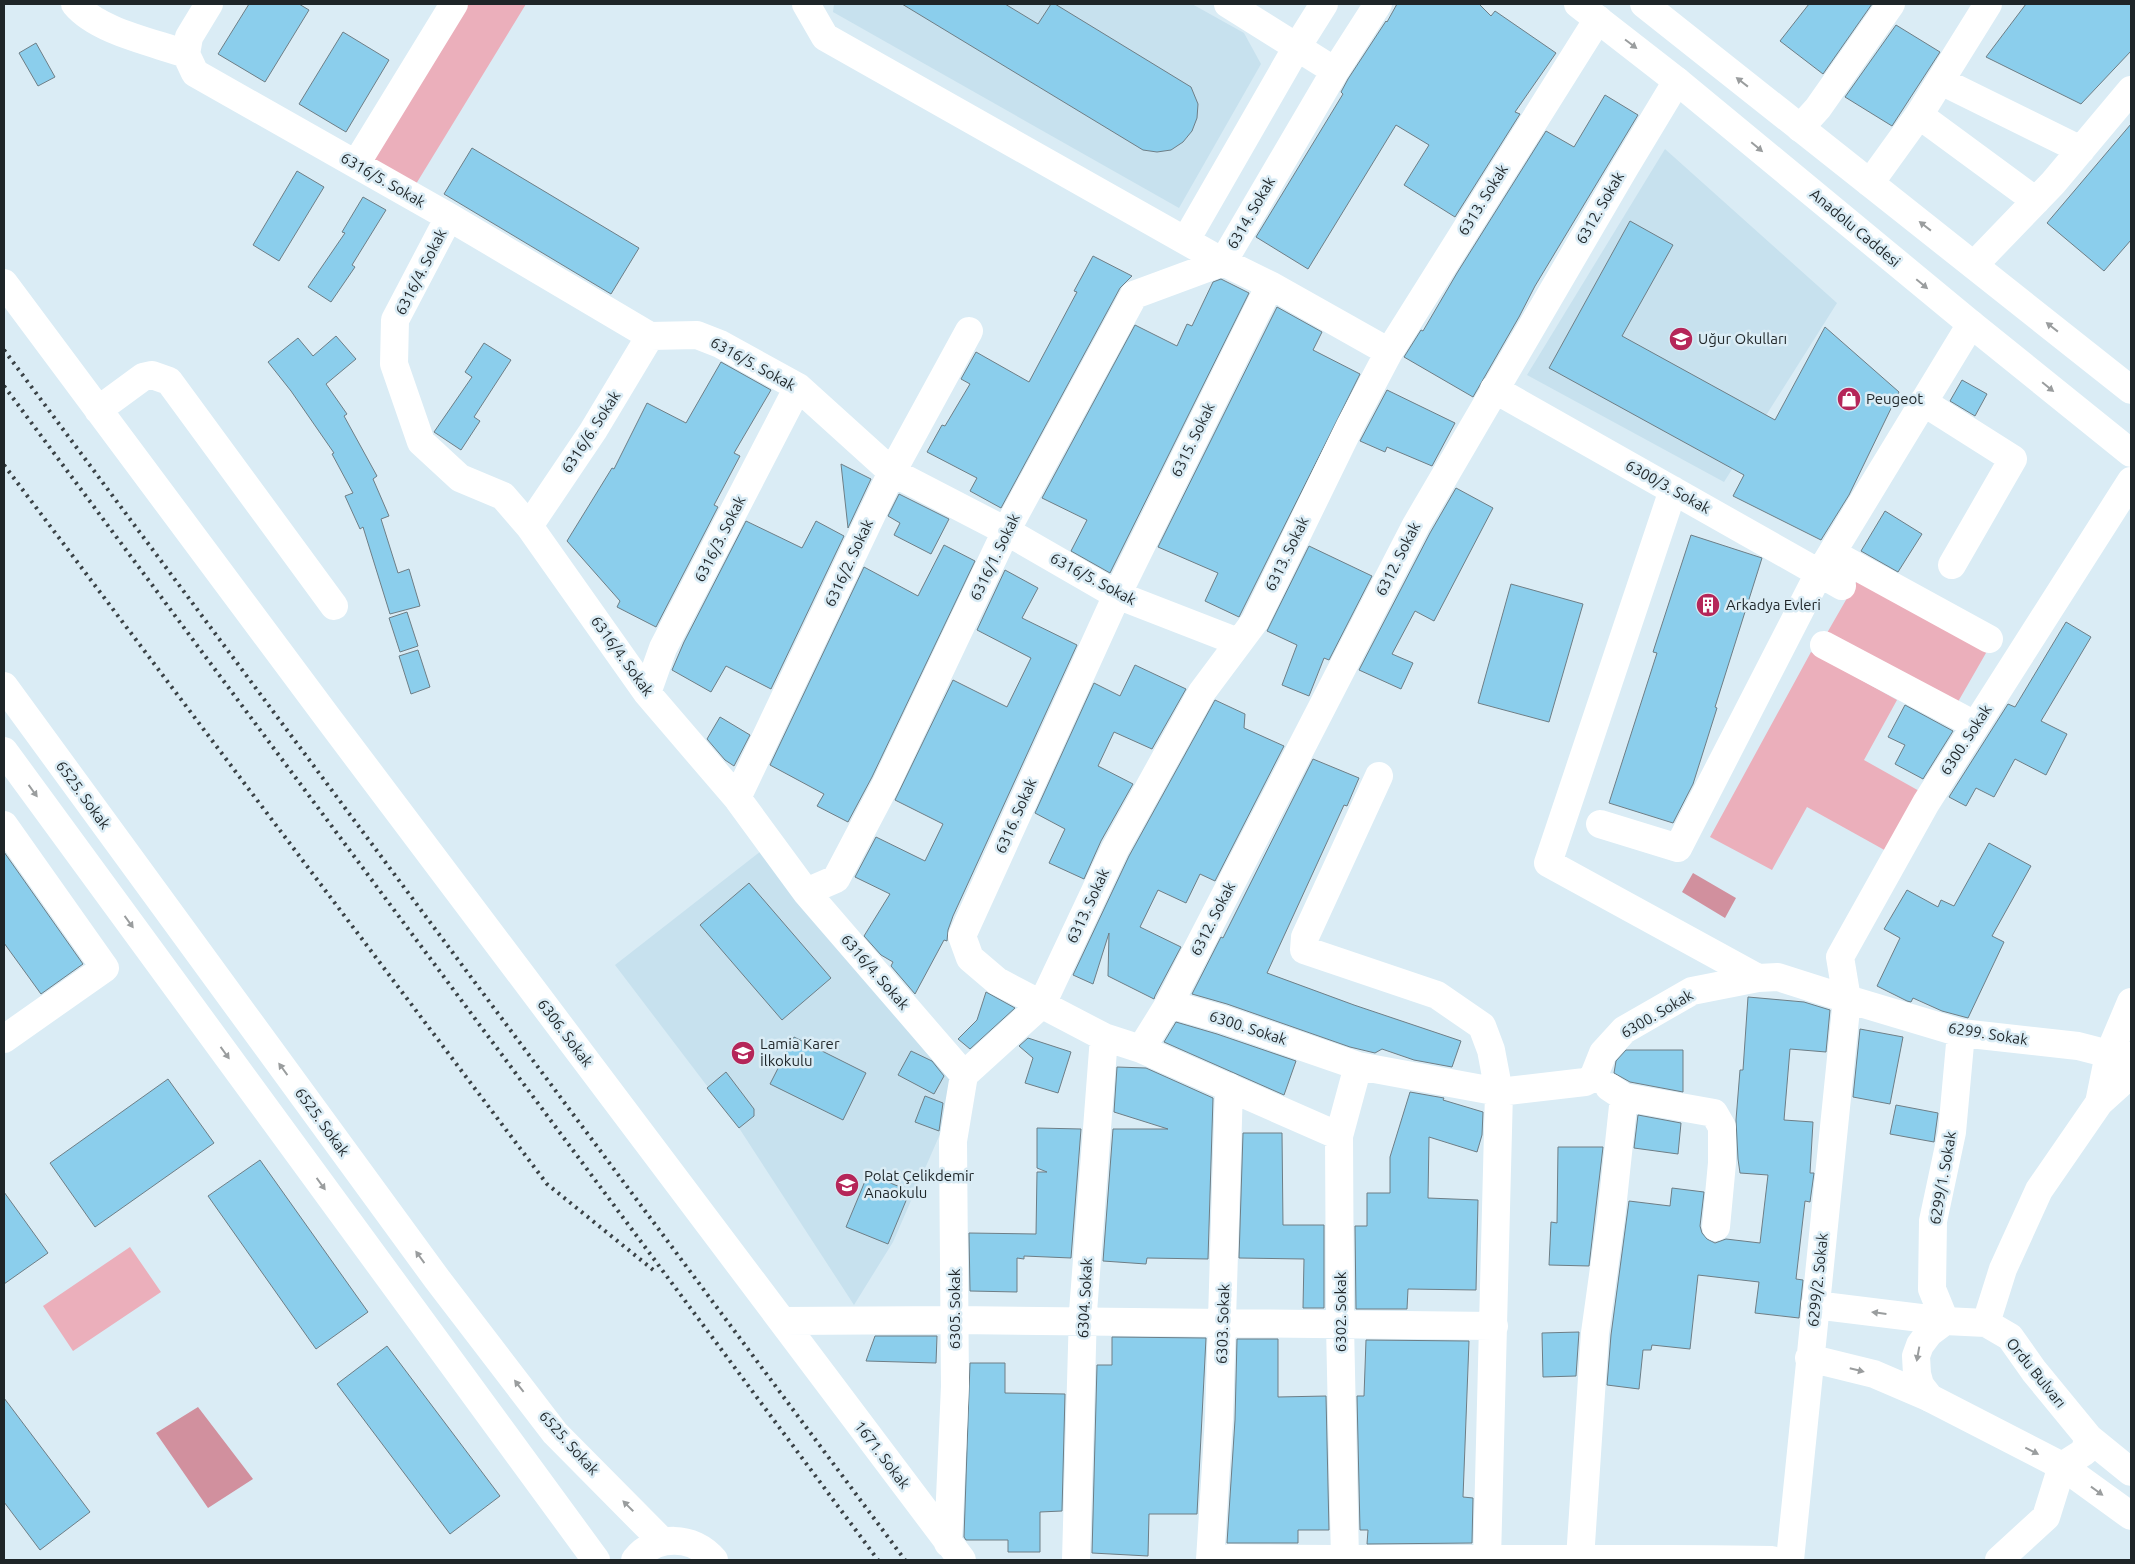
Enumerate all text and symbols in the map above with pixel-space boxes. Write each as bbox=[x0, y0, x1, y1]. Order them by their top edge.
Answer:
one-way arrow bbox=[1624, 39, 1637, 50]
one-way arrow bbox=[1736, 76, 1749, 87]
one-way arrow bbox=[1750, 141, 1763, 152]
street label: 6316/5. Sokak bbox=[338, 149, 429, 211]
street label: 6313. Sokak bbox=[1454, 161, 1511, 238]
street label: 6312. Sokak bbox=[1572, 168, 1627, 247]
street label: 6314. Sokak bbox=[1223, 173, 1278, 252]
street label: Anadolu Caddesi bbox=[1807, 185, 1904, 270]
one-way arrow bbox=[1918, 220, 1931, 231]
street label: 6316/4. Sokak bbox=[392, 225, 450, 318]
one-way arrow bbox=[1916, 278, 1928, 290]
one-way arrow bbox=[2046, 321, 2059, 332]
school or university icon: Uğur Okulları bbox=[1668, 326, 1694, 352]
place label: Uğur Okulları bbox=[1698, 330, 1787, 347]
street label: 6316/5. Sokak bbox=[708, 333, 799, 394]
one-way arrow bbox=[2042, 381, 2055, 392]
shop icon: Peugeot bbox=[1836, 386, 1862, 412]
street label: 6316/6. Sokak bbox=[558, 387, 624, 476]
place label: Peugeot bbox=[1866, 390, 1923, 407]
street label: 6315. Sokak bbox=[1167, 400, 1218, 480]
street label: 6300/3. Sokak bbox=[1623, 456, 1714, 517]
street label: 6316/3. Sokak bbox=[691, 492, 749, 585]
street label: 6316/1. Sokak bbox=[966, 510, 1023, 603]
street label: 6313. Sokak bbox=[1261, 514, 1312, 594]
street label: 6316/2. Sokak bbox=[821, 516, 876, 609]
street label: 6312. Sokak bbox=[1372, 519, 1424, 598]
street label: 6316/5. Sokak bbox=[1048, 549, 1139, 608]
building icon: Arkadya Evleri bbox=[1695, 592, 1721, 618]
place label: Arkadya Evleri bbox=[1726, 596, 1821, 613]
street label: 6316/4. Sokak bbox=[588, 613, 657, 699]
street label: 6300. Sokak bbox=[1937, 701, 1995, 778]
street label: 6525. Sokak bbox=[53, 757, 114, 833]
street label: 6316. Sokak bbox=[991, 775, 1040, 856]
one-way arrow bbox=[27, 784, 38, 797]
street label: 6313. Sokak bbox=[1063, 865, 1112, 946]
street label: 6312. Sokak bbox=[1187, 879, 1239, 958]
one-way arrow bbox=[123, 915, 134, 928]
street label: 6316/4. Sokak bbox=[838, 930, 913, 1013]
street label: 6300. Sokak bbox=[1618, 986, 1696, 1041]
street label: 6306. Sokak bbox=[534, 995, 597, 1070]
street label: 6300. Sokak bbox=[1207, 1007, 1289, 1048]
street label: 6299. Sokak bbox=[1947, 1019, 2030, 1048]
place label: Lamia Karer İlkokulu bbox=[760, 1035, 840, 1069]
school or university icon: Lamia Karer İlkokulu bbox=[730, 1040, 756, 1066]
one-way arrow bbox=[219, 1046, 230, 1059]
one-way arrow bbox=[278, 1062, 288, 1076]
street label: 6525. Sokak bbox=[292, 1084, 353, 1160]
street label: 6299/1. Sokak bbox=[1926, 1130, 1959, 1226]
place label: Polat Çelikdemir Anaokulu bbox=[864, 1167, 975, 1201]
school or university icon: Polat Çelikdemir Anaokulu bbox=[834, 1172, 860, 1198]
one-way arrow bbox=[315, 1177, 326, 1190]
street label: 6299/2. Sokak bbox=[1804, 1232, 1831, 1328]
one-way arrow bbox=[415, 1250, 425, 1264]
street label: 6304. Sokak bbox=[1074, 1257, 1095, 1339]
street label: 6305. Sokak bbox=[946, 1268, 963, 1349]
street label: 6302. Sokak bbox=[1332, 1271, 1349, 1352]
street label: 6303. Sokak bbox=[1213, 1283, 1232, 1364]
one-way arrow bbox=[1870, 1309, 1886, 1317]
street label: Ordu Bulvarı bbox=[2003, 1335, 2070, 1411]
one-way arrow bbox=[1913, 1347, 1921, 1363]
one-way arrow bbox=[1849, 1366, 1864, 1374]
one-way arrow bbox=[514, 1379, 524, 1393]
street label: 6525. Sokak bbox=[536, 1407, 603, 1479]
street label: 1671. Sokak bbox=[851, 1417, 914, 1492]
one-way arrow bbox=[2025, 1447, 2039, 1455]
one-way arrow bbox=[2090, 1486, 2104, 1496]
one-way arrow bbox=[622, 1500, 634, 1512]

